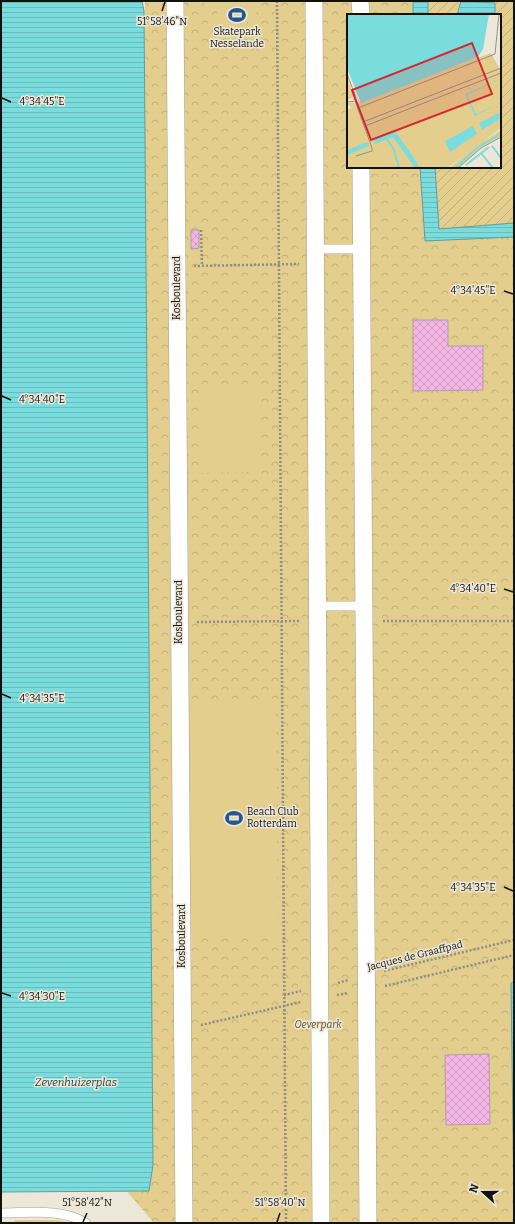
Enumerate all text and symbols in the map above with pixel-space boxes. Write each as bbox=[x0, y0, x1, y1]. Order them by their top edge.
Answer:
sports icon: Skatepark Nesselande bbox=[227, 5, 247, 25]
inset map bbox=[347, 14, 501, 168]
text: 51°58'46"N bbox=[137, 16, 187, 28]
place label: Skatepark Nesselande bbox=[210, 26, 264, 50]
text: 4°34'45"E bbox=[20, 96, 64, 108]
street label: Kosboulevard bbox=[171, 256, 183, 320]
text: 4°34'45"E bbox=[451, 285, 495, 297]
text: 4°34'40"E bbox=[19, 394, 65, 406]
street label: Kosboulevard bbox=[173, 580, 185, 644]
text: 4°34'40"E bbox=[450, 583, 496, 595]
text: 4°34'35"E bbox=[20, 693, 64, 705]
place label: Beach Club Rotterdam bbox=[247, 806, 299, 830]
sports icon: Beach Club Rotterdam bbox=[224, 808, 244, 828]
text: 4°34'35"E bbox=[451, 882, 495, 894]
street label: Kosboulevard bbox=[176, 904, 188, 968]
street label: Jacques de Graaffpad bbox=[365, 938, 464, 974]
text: 4°34'30"E bbox=[19, 991, 65, 1003]
park label: Oeverpark bbox=[294, 1019, 342, 1031]
water label: Zevenhuizerplas bbox=[35, 1076, 117, 1089]
north arrow bbox=[463, 1172, 503, 1212]
text: N bbox=[467, 1182, 482, 1195]
text: 51°58'42"N bbox=[62, 1197, 112, 1209]
text: 51°58'40"N bbox=[255, 1197, 305, 1209]

